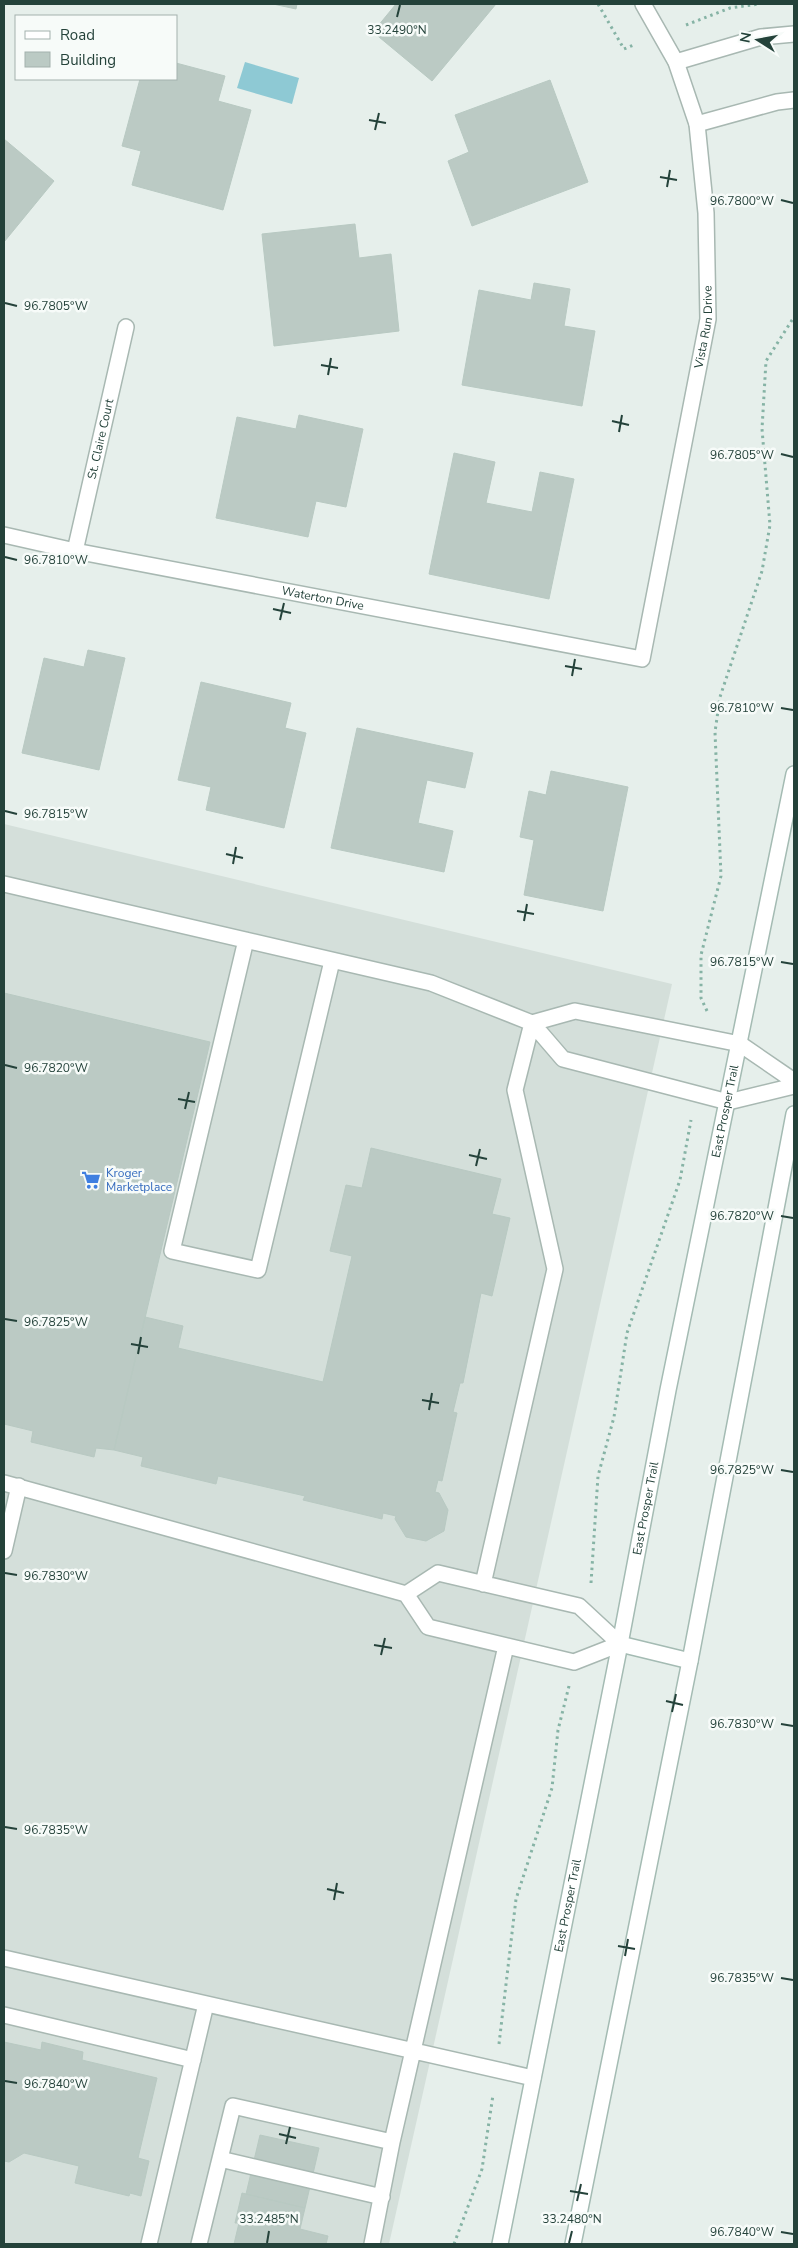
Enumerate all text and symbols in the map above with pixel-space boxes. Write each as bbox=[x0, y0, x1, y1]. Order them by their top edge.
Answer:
legend bbox=[15, 15, 178, 80]
north arrow bbox=[733, 15, 783, 65]
text: 33.2490°N bbox=[367, 22, 427, 38]
text: Road bbox=[60, 25, 95, 45]
text: N bbox=[735, 31, 756, 45]
text: Building bbox=[60, 50, 116, 70]
text: 96.7800°W bbox=[710, 193, 774, 209]
street label: Vista Run Drive bbox=[690, 285, 716, 371]
text: 96.7805°W bbox=[24, 298, 88, 314]
street label: St. Claire Court bbox=[84, 396, 118, 481]
text: 96.7805°W bbox=[710, 447, 774, 463]
text: 96.7810°W bbox=[24, 552, 88, 568]
street label: Waterton Drive bbox=[280, 583, 365, 614]
text: 96.7810°W bbox=[710, 700, 774, 716]
text: 96.7815°W bbox=[24, 806, 88, 822]
text: 96.7815°W bbox=[710, 954, 774, 970]
text: 96.7820°W bbox=[24, 1060, 88, 1076]
street label: East Prosper Trail bbox=[708, 1063, 742, 1159]
place label: Kroger Marketplace bbox=[106, 1165, 172, 1195]
supermarket icon: Kroger Marketplace bbox=[80, 1169, 102, 1191]
text: 96.7820°W bbox=[710, 1208, 774, 1224]
text: 96.7825°W bbox=[24, 1314, 88, 1330]
street label: East Prosper Trail bbox=[629, 1460, 662, 1556]
text: 96.7825°W bbox=[710, 1462, 774, 1478]
text: 96.7830°W bbox=[24, 1568, 88, 1584]
text: 96.7830°W bbox=[710, 1716, 774, 1732]
text: 96.7835°W bbox=[24, 1822, 88, 1838]
street label: East Prosper Trail bbox=[551, 1857, 585, 1954]
text: 96.7835°W bbox=[710, 1970, 774, 1986]
text: 96.7840°W bbox=[24, 2076, 88, 2092]
text: 33.2485°N bbox=[239, 2211, 299, 2227]
text: 33.2480°N bbox=[542, 2211, 602, 2227]
text: 96.7840°W bbox=[710, 2224, 774, 2240]

